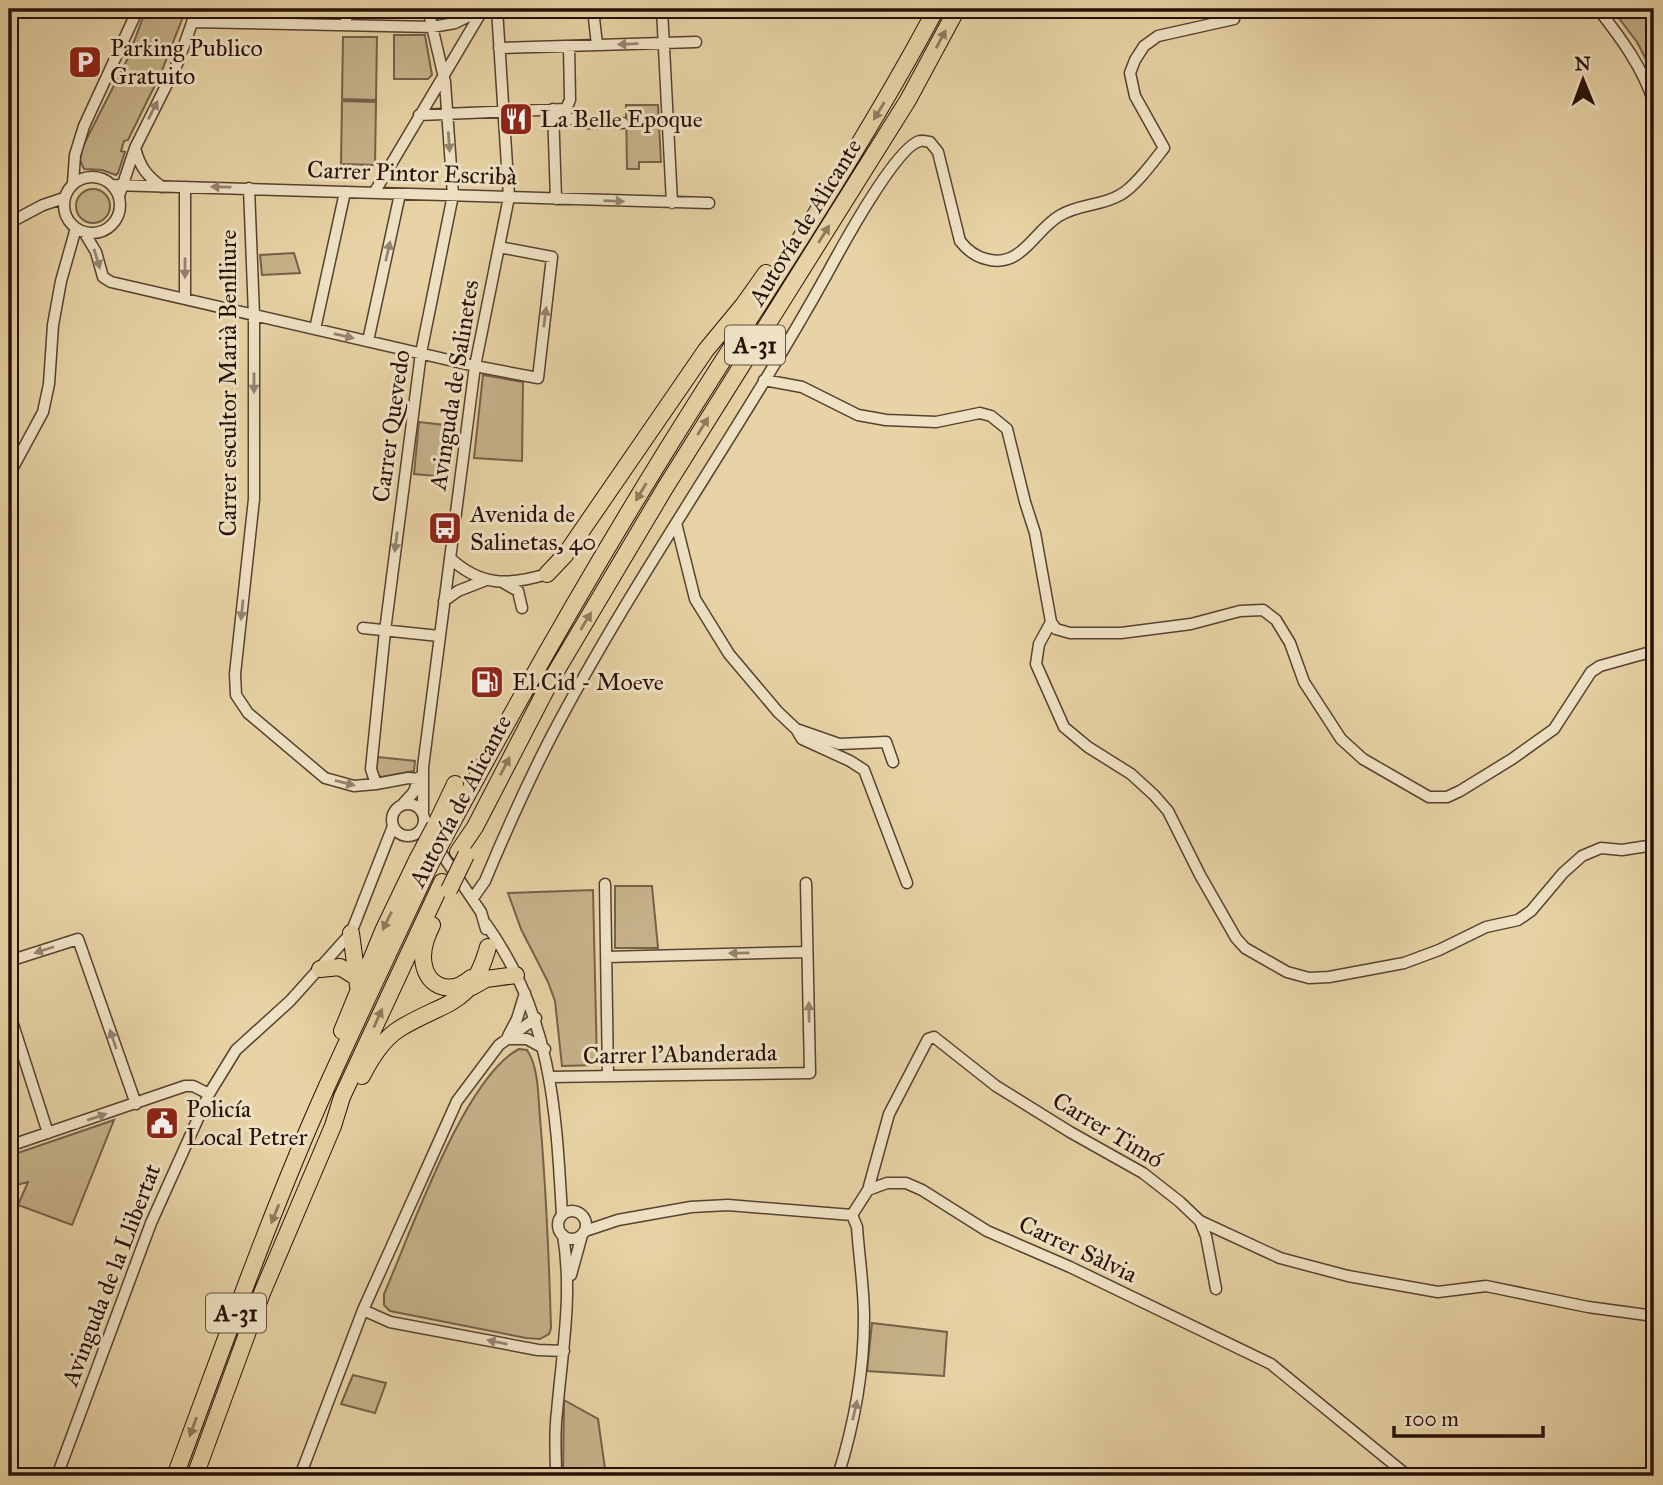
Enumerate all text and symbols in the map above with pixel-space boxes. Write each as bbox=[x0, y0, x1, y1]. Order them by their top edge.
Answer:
one-way arrow bbox=[935, 29, 947, 48]
place label: Parking Publico Gratuito bbox=[110, 33, 263, 91]
one-way arrow bbox=[616, 38, 638, 50]
parking icon: Parking Publico Gratuito bbox=[66, 43, 104, 81]
north arrow bbox=[1548, 46, 1618, 116]
text: N bbox=[1574, 52, 1591, 75]
one-way arrow bbox=[148, 100, 159, 120]
restaurant icon: La Belle Epoque bbox=[497, 100, 535, 138]
one-way arrow bbox=[873, 102, 886, 121]
place label: La Belle Epoque bbox=[540, 104, 703, 134]
one-way arrow bbox=[444, 131, 455, 153]
street label: Autovía de Alicante bbox=[741, 133, 868, 312]
street label: Carrer Pintor Escribà bbox=[307, 154, 518, 192]
one-way arrow bbox=[209, 182, 231, 193]
one-way arrow bbox=[603, 195, 625, 206]
one-way arrow bbox=[818, 224, 831, 243]
street label: Carrer escultor Marià Benlliure bbox=[213, 229, 243, 537]
one-way arrow bbox=[382, 239, 393, 261]
one-way arrow bbox=[92, 248, 102, 269]
one-way arrow bbox=[179, 257, 191, 279]
street label: Avinguda de Salinetes bbox=[422, 278, 485, 493]
one-way arrow bbox=[539, 306, 550, 328]
road number: A-31 bbox=[725, 326, 785, 364]
one-way arrow bbox=[334, 331, 356, 342]
street label: Carrer Quevedo bbox=[365, 348, 417, 504]
one-way arrow bbox=[248, 373, 260, 395]
one-way arrow bbox=[697, 417, 710, 436]
one-way arrow bbox=[635, 483, 647, 502]
place label: Avenida de Salinetas, 40 bbox=[469, 499, 596, 557]
bus stop icon: Avenida de Salinetas, 40 bbox=[426, 509, 464, 547]
one-way arrow bbox=[391, 532, 402, 554]
one-way arrow bbox=[236, 599, 247, 621]
one-way arrow bbox=[579, 611, 591, 631]
fuel station icon: El Cid - Moeve bbox=[468, 663, 506, 701]
place label: El Cid - Moeve bbox=[512, 667, 664, 697]
street label: Autovía de Alicante bbox=[402, 710, 518, 893]
one-way arrow bbox=[500, 756, 511, 776]
one-way arrow bbox=[334, 778, 356, 789]
one-way arrow bbox=[382, 911, 393, 931]
one-way arrow bbox=[33, 945, 54, 956]
one-way arrow bbox=[728, 948, 750, 959]
one-way arrow bbox=[803, 1001, 814, 1023]
one-way arrow bbox=[372, 1008, 384, 1028]
one-way arrow bbox=[107, 1029, 118, 1050]
street label: Carrer l'Abanderada bbox=[583, 1037, 778, 1071]
street label: Carrer Timó bbox=[1047, 1085, 1169, 1175]
place label: Policía Local Petrer bbox=[186, 1094, 307, 1152]
public building icon: Policía Local Petrer bbox=[143, 1104, 181, 1142]
one-way arrow bbox=[86, 1111, 107, 1122]
street label: Avinguda de la Llibertat bbox=[54, 1159, 167, 1391]
one-way arrow bbox=[269, 1204, 280, 1225]
street label: Carrer Sàlvia bbox=[1014, 1209, 1143, 1290]
road number: A-31 bbox=[206, 1294, 266, 1332]
one-way arrow bbox=[486, 1337, 508, 1348]
scale bar bbox=[1394, 1394, 1542, 1438]
one-way arrow bbox=[850, 1399, 861, 1421]
text: 100 m bbox=[1404, 1406, 1459, 1432]
one-way arrow bbox=[188, 1416, 199, 1437]

